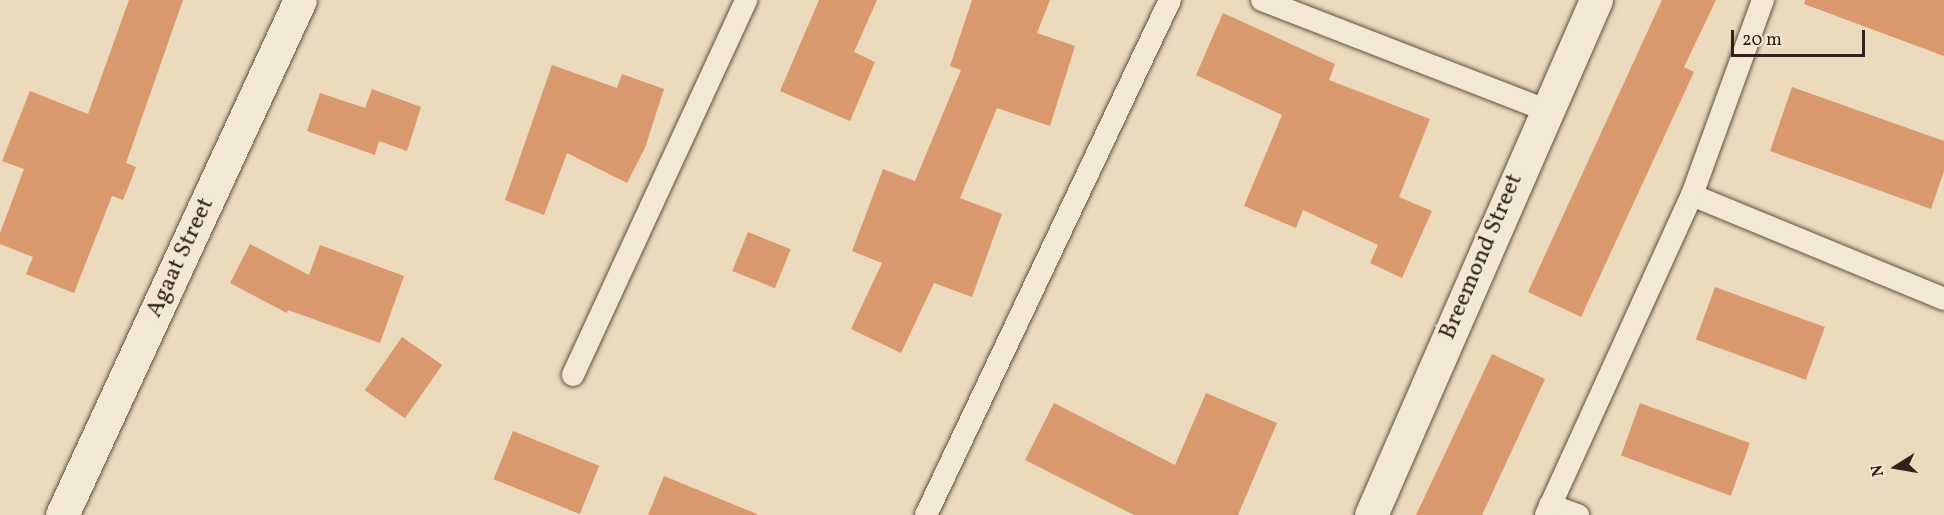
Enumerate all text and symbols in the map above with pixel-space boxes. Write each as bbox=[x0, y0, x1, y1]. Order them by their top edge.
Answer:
scale bar bbox=[1734, 18, 1868, 56]
text: 20 m bbox=[1742, 28, 1782, 53]
street label: Breemond Street bbox=[1434, 170, 1530, 344]
street label: Agaat Street bbox=[141, 194, 221, 322]
north arrow bbox=[1866, 437, 1926, 497]
text: N bbox=[1866, 463, 1890, 478]

